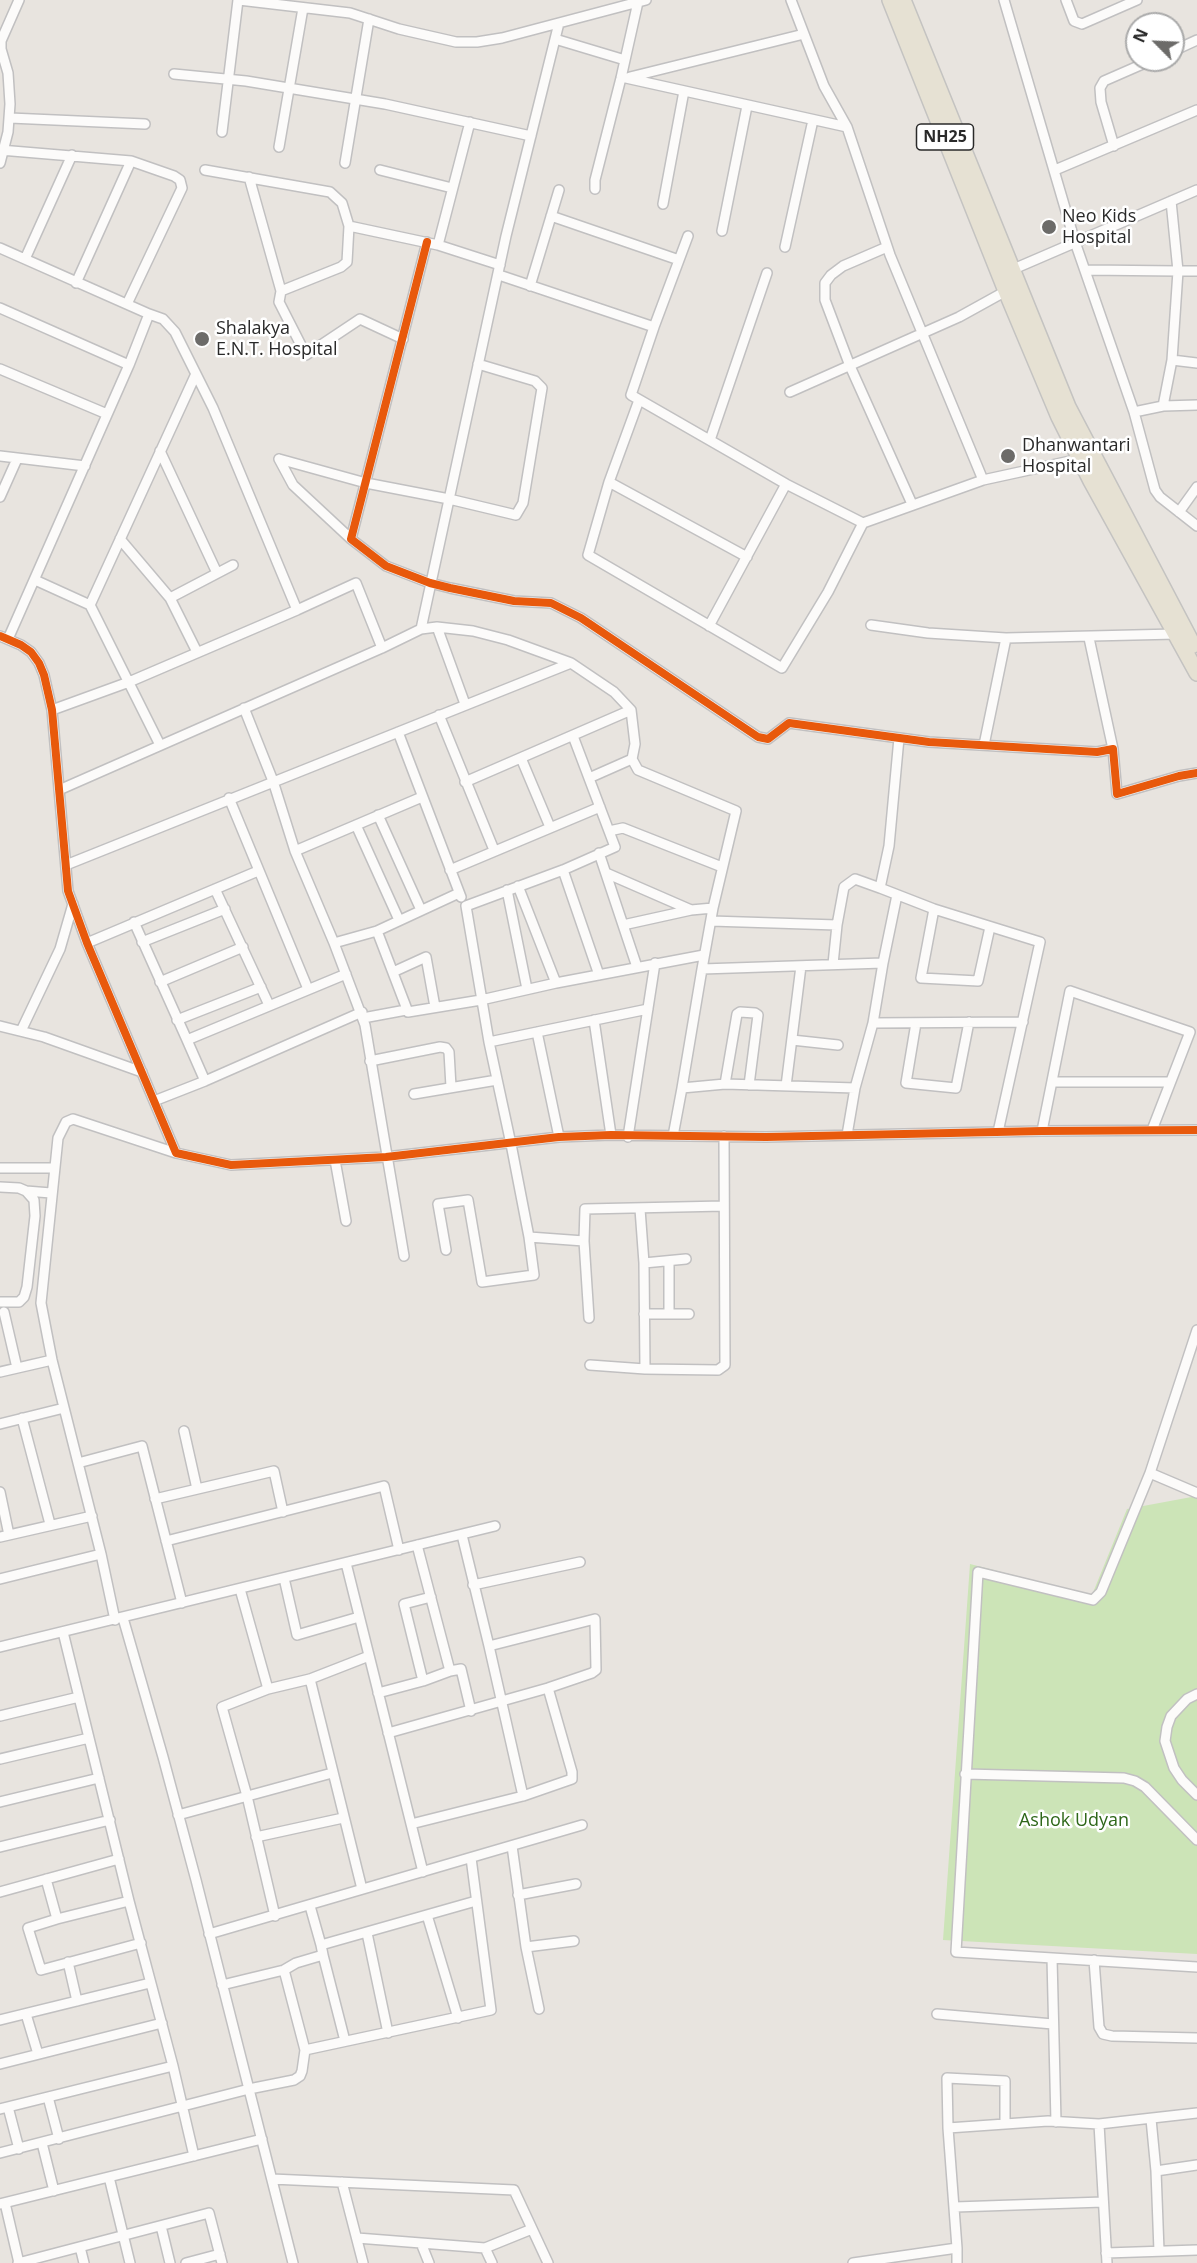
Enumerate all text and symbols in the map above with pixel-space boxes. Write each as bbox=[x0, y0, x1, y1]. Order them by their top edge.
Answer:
north arrow bbox=[1125, 12, 1185, 72]
text: N bbox=[1128, 25, 1153, 46]
road number: NH25 bbox=[916, 124, 974, 150]
place label: Neo Kids Hospital bbox=[1062, 206, 1136, 248]
marker: Neo Kids Hospital bbox=[1040, 218, 1058, 236]
place label: Shalakya E.N.T. Hospital bbox=[216, 318, 338, 360]
marker: Shalakya E.N.T. Hospital bbox=[193, 330, 211, 348]
place label: Dhanwantari Hospital bbox=[1022, 435, 1130, 478]
marker: Dhanwantari Hospital bbox=[999, 447, 1017, 465]
park label: Ashok Udyan bbox=[1019, 1810, 1129, 1832]

